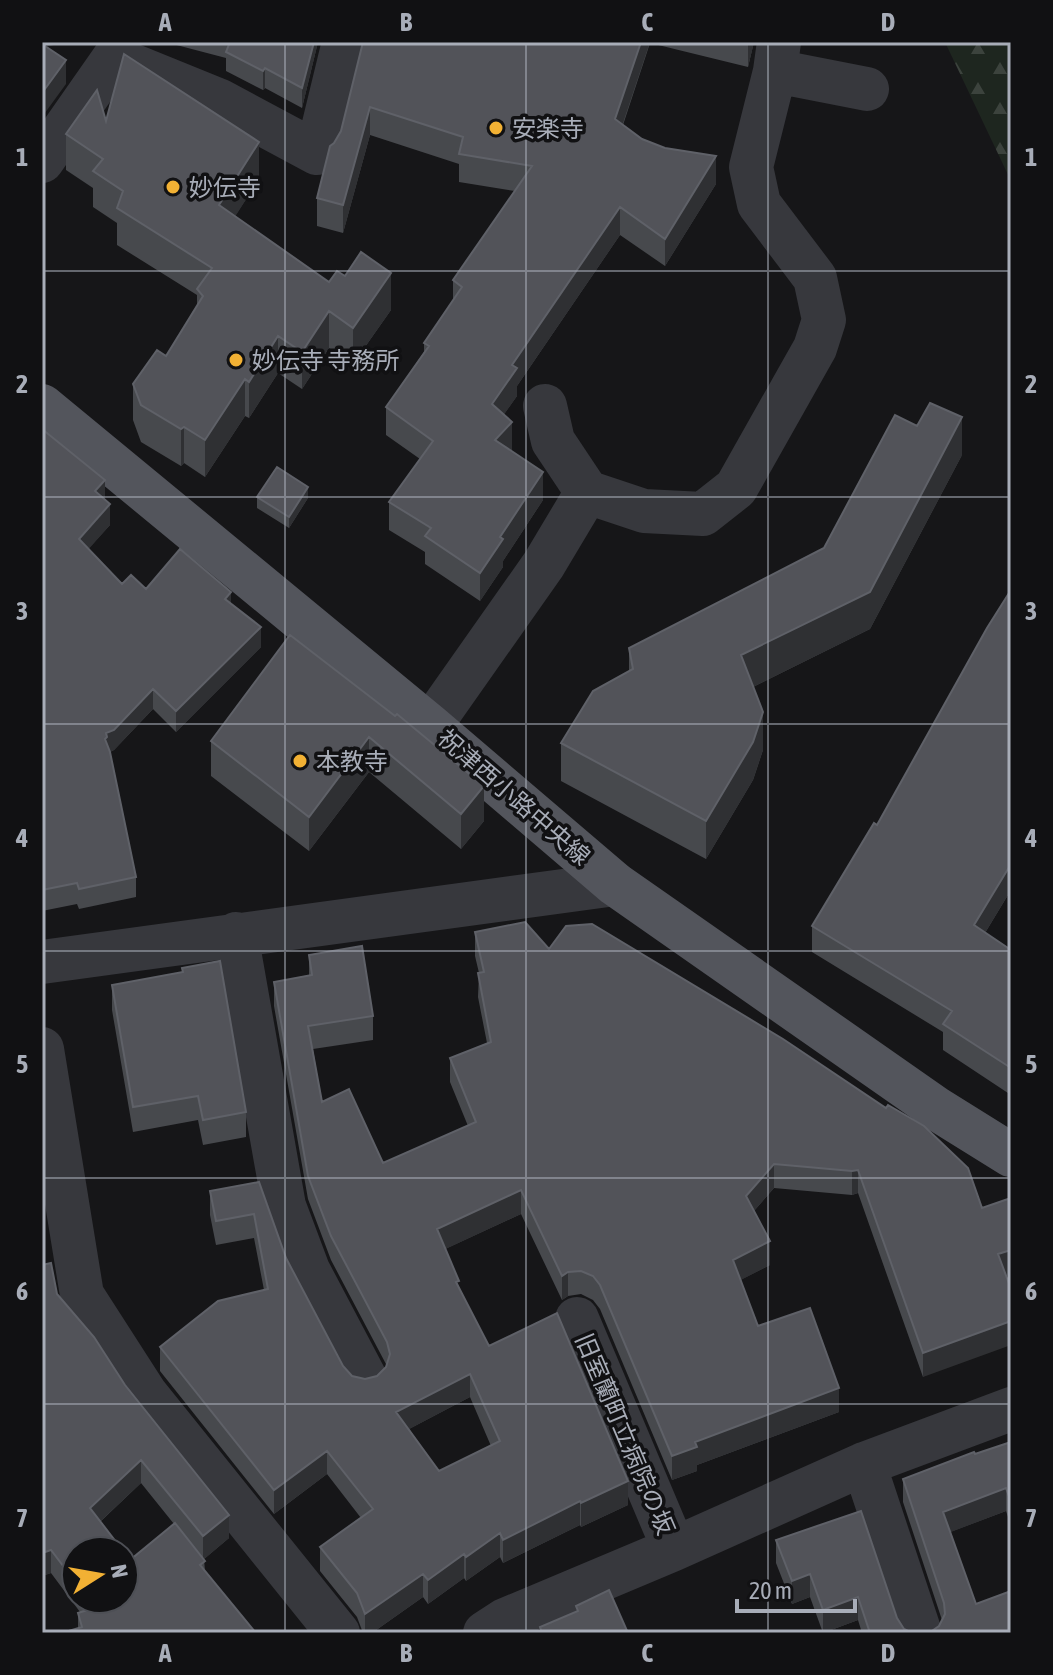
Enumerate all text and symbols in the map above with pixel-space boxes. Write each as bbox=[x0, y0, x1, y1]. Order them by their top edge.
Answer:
text: A bbox=[158, 7, 172, 37]
text: B bbox=[400, 7, 413, 37]
text: C bbox=[641, 7, 653, 37]
text: D bbox=[881, 7, 895, 37]
place label: 安楽寺 bbox=[512, 115, 584, 142]
marker: 安楽寺 bbox=[487, 119, 505, 137]
text: 1 bbox=[16, 142, 28, 172]
text: 1 bbox=[1025, 142, 1037, 172]
place label: 妙伝寺 bbox=[189, 174, 261, 201]
marker: 妙伝寺 bbox=[164, 178, 182, 196]
place label: 妙伝寺 寺務所 bbox=[252, 347, 399, 374]
marker: 妙伝寺 寺務所 bbox=[227, 351, 245, 369]
text: 2 bbox=[16, 369, 28, 399]
text: 2 bbox=[1025, 369, 1037, 399]
text: 3 bbox=[16, 596, 28, 626]
text: 3 bbox=[1025, 596, 1037, 626]
street label: 祝津西小路中央線 bbox=[433, 724, 595, 870]
place label: 本教寺 bbox=[316, 748, 388, 775]
marker: 本教寺 bbox=[291, 752, 309, 770]
text: 4 bbox=[15, 823, 28, 853]
text: 4 bbox=[1024, 823, 1037, 853]
text: 5 bbox=[16, 1049, 28, 1079]
text: 5 bbox=[1025, 1049, 1037, 1079]
text: 6 bbox=[16, 1276, 28, 1306]
text: 6 bbox=[1025, 1276, 1037, 1306]
street label: 旧室蘭町立病院の坂 bbox=[570, 1329, 680, 1539]
text: 7 bbox=[16, 1503, 28, 1533]
text: 7 bbox=[1025, 1503, 1037, 1533]
north arrow bbox=[60, 1535, 140, 1615]
text: N bbox=[106, 1562, 134, 1580]
scale bar bbox=[737, 1563, 855, 1613]
text: 20 m bbox=[749, 1577, 792, 1604]
text: A bbox=[158, 1638, 172, 1668]
text: B bbox=[400, 1638, 413, 1668]
text: C bbox=[641, 1638, 653, 1668]
text: D bbox=[881, 1638, 895, 1668]

